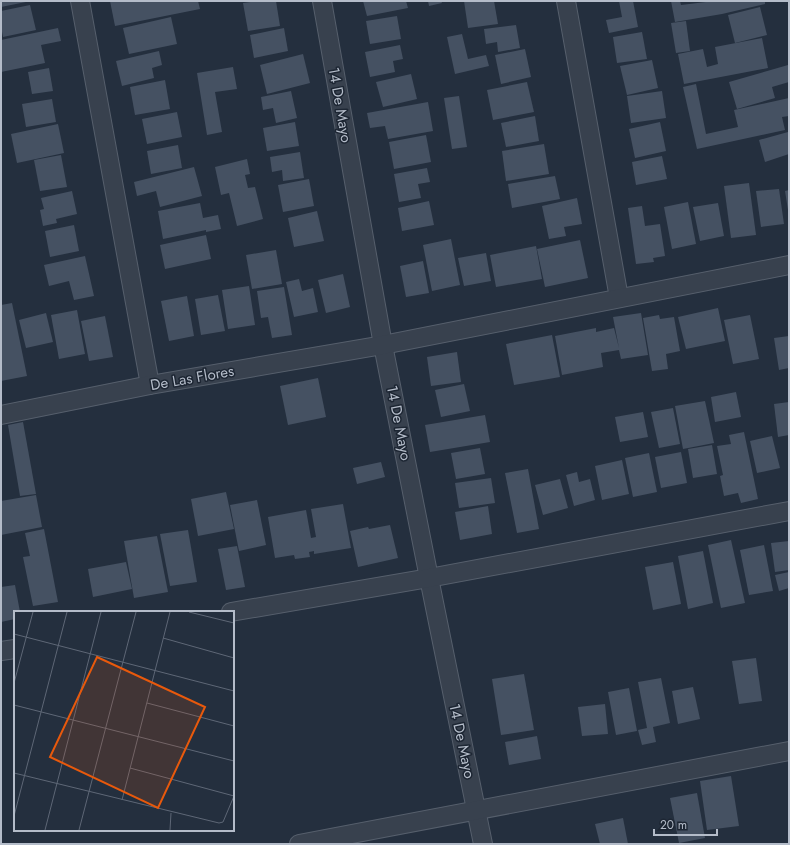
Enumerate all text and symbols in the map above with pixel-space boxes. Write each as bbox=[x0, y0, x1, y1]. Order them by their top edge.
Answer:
street label: 14 De Mayo bbox=[323, 66, 357, 144]
street label: De Las Flores bbox=[148, 360, 236, 396]
street label: 14 De Mayo bbox=[381, 383, 417, 463]
inset map bbox=[14, 611, 234, 831]
street label: 14 De Mayo bbox=[443, 701, 481, 781]
scale bar bbox=[654, 811, 717, 837]
text: 20 m bbox=[660, 816, 687, 834]

